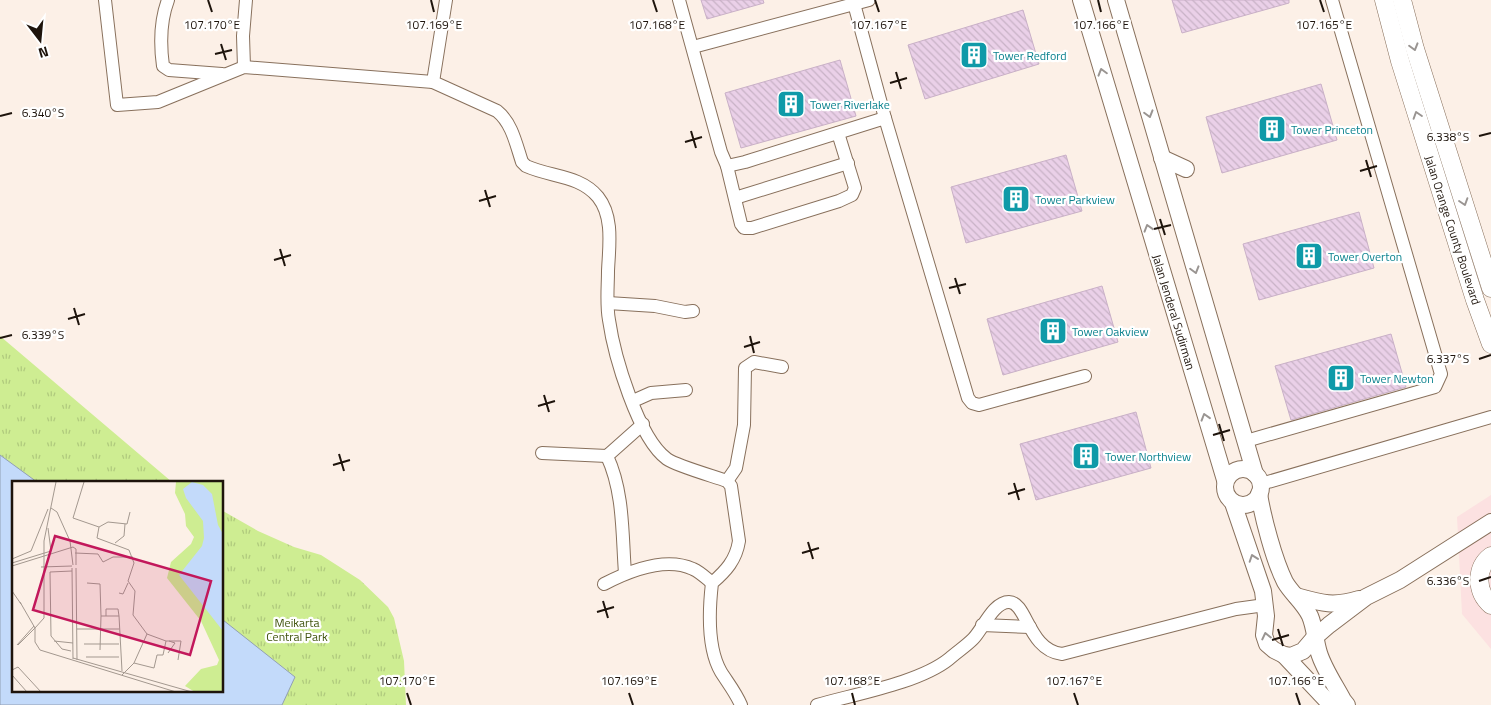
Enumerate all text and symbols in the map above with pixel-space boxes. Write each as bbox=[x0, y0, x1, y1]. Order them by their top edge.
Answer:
north arrow bbox=[15, 15, 65, 65]
text: 107.170°E bbox=[184, 15, 240, 34]
text: 107.169°E bbox=[406, 15, 462, 34]
text: 107.168°E bbox=[629, 15, 685, 34]
text: 107.167°E bbox=[851, 15, 907, 34]
text: 107.166°E bbox=[1073, 15, 1129, 34]
text: 107.165°E bbox=[1296, 15, 1352, 34]
building icon: Tower Redford bbox=[959, 40, 989, 70]
text: N bbox=[36, 42, 51, 64]
one-way arrow bbox=[1409, 42, 1419, 51]
place label: Tower Redford bbox=[993, 46, 1067, 65]
one-way arrow bbox=[1098, 69, 1108, 77]
building icon: Tower Riverlake bbox=[776, 89, 806, 119]
place label: Tower Riverlake bbox=[810, 95, 890, 114]
text: 6.340°S bbox=[22, 103, 64, 122]
one-way arrow bbox=[1144, 109, 1154, 117]
one-way arrow bbox=[1412, 111, 1422, 120]
building icon: Tower Princeton bbox=[1257, 114, 1287, 144]
place label: Tower Princeton bbox=[1291, 120, 1373, 139]
text: 6.338°S bbox=[1427, 127, 1469, 146]
street label: Jalan Orange County Boulevard bbox=[1420, 153, 1486, 307]
building icon: Tower Parkview bbox=[1001, 184, 1031, 214]
place label: Tower Parkview bbox=[1035, 190, 1115, 209]
one-way arrow bbox=[1458, 197, 1468, 206]
one-way arrow bbox=[1144, 224, 1154, 233]
building icon: Tower Overton bbox=[1294, 241, 1324, 271]
place label: Tower Overton bbox=[1328, 247, 1402, 266]
street label: Jalan Jenderal Sudirman bbox=[1147, 252, 1201, 372]
one-way arrow bbox=[1190, 265, 1200, 273]
building icon: Tower Oakview bbox=[1038, 316, 1068, 346]
place label: Tower Oakview bbox=[1072, 322, 1149, 341]
text: 6.339°S bbox=[22, 325, 64, 344]
text: 6.337°S bbox=[1427, 349, 1469, 368]
building icon: Tower Newton bbox=[1326, 363, 1356, 393]
place label: Tower Newton bbox=[1360, 369, 1434, 388]
one-way arrow bbox=[1201, 414, 1211, 422]
building icon: Tower Northview bbox=[1071, 441, 1101, 471]
place label: Tower Northview bbox=[1105, 447, 1191, 466]
inset map bbox=[12, 481, 224, 692]
one-way arrow bbox=[1248, 554, 1258, 563]
text: 6.336°S bbox=[1427, 571, 1469, 590]
park label: Meikarta Central Park bbox=[266, 613, 328, 646]
one-way arrow bbox=[1261, 632, 1272, 641]
text: 107.170°E bbox=[379, 671, 435, 690]
text: 107.169°E bbox=[601, 671, 657, 690]
text: 107.168°E bbox=[824, 671, 880, 690]
text: 107.167°E bbox=[1046, 671, 1102, 690]
text: 107.166°E bbox=[1268, 671, 1324, 690]

